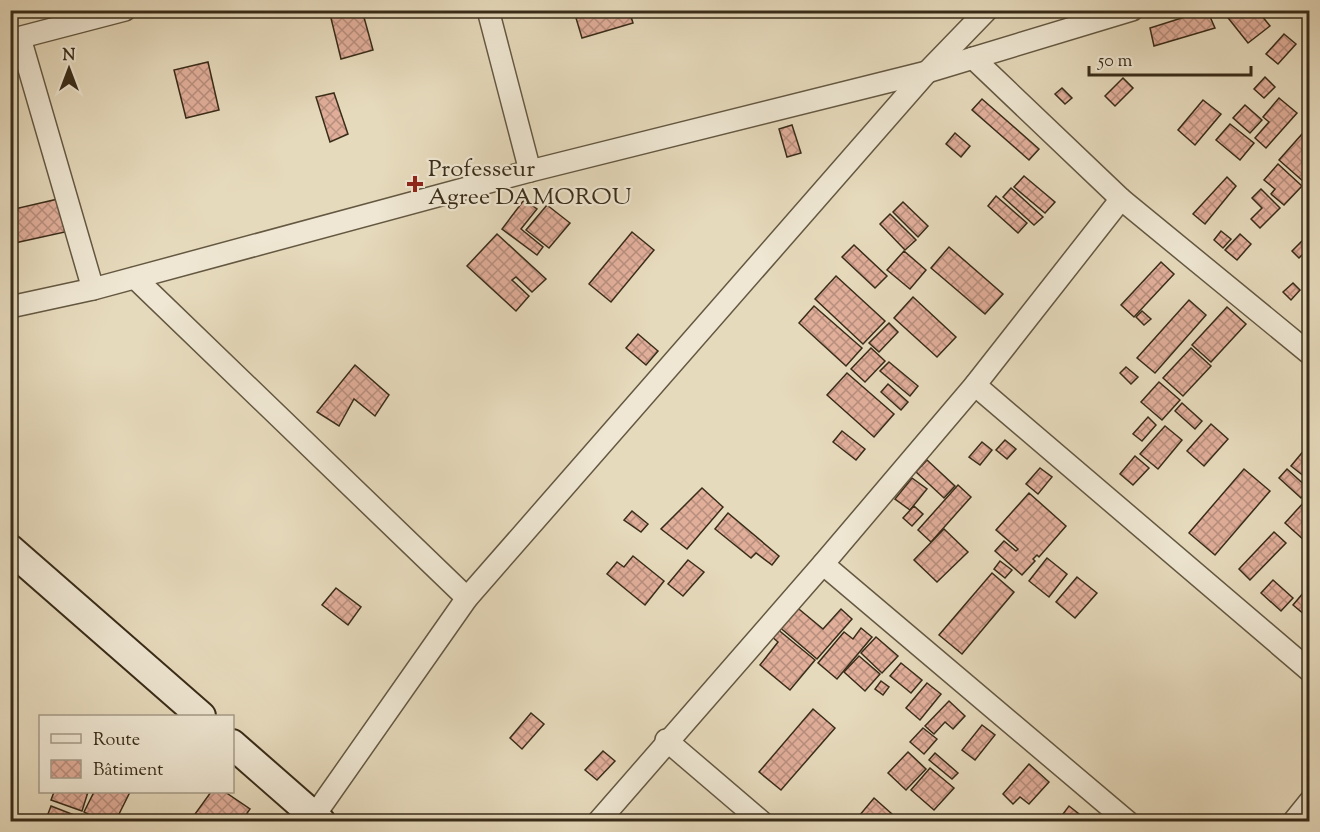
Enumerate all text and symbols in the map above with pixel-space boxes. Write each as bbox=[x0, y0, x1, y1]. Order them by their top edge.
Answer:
north arrow bbox=[39, 39, 99, 99]
scale bar bbox=[1089, 39, 1251, 77]
text: N bbox=[63, 45, 76, 68]
text: 50 m bbox=[1097, 49, 1133, 75]
place label: Professeur Agree DAMOROU bbox=[428, 153, 632, 215]
marker: Professeur Agree DAMOROU bbox=[406, 175, 424, 193]
legend bbox=[39, 715, 234, 793]
text: Route bbox=[93, 728, 140, 754]
text: Bâtiment bbox=[93, 758, 163, 784]

